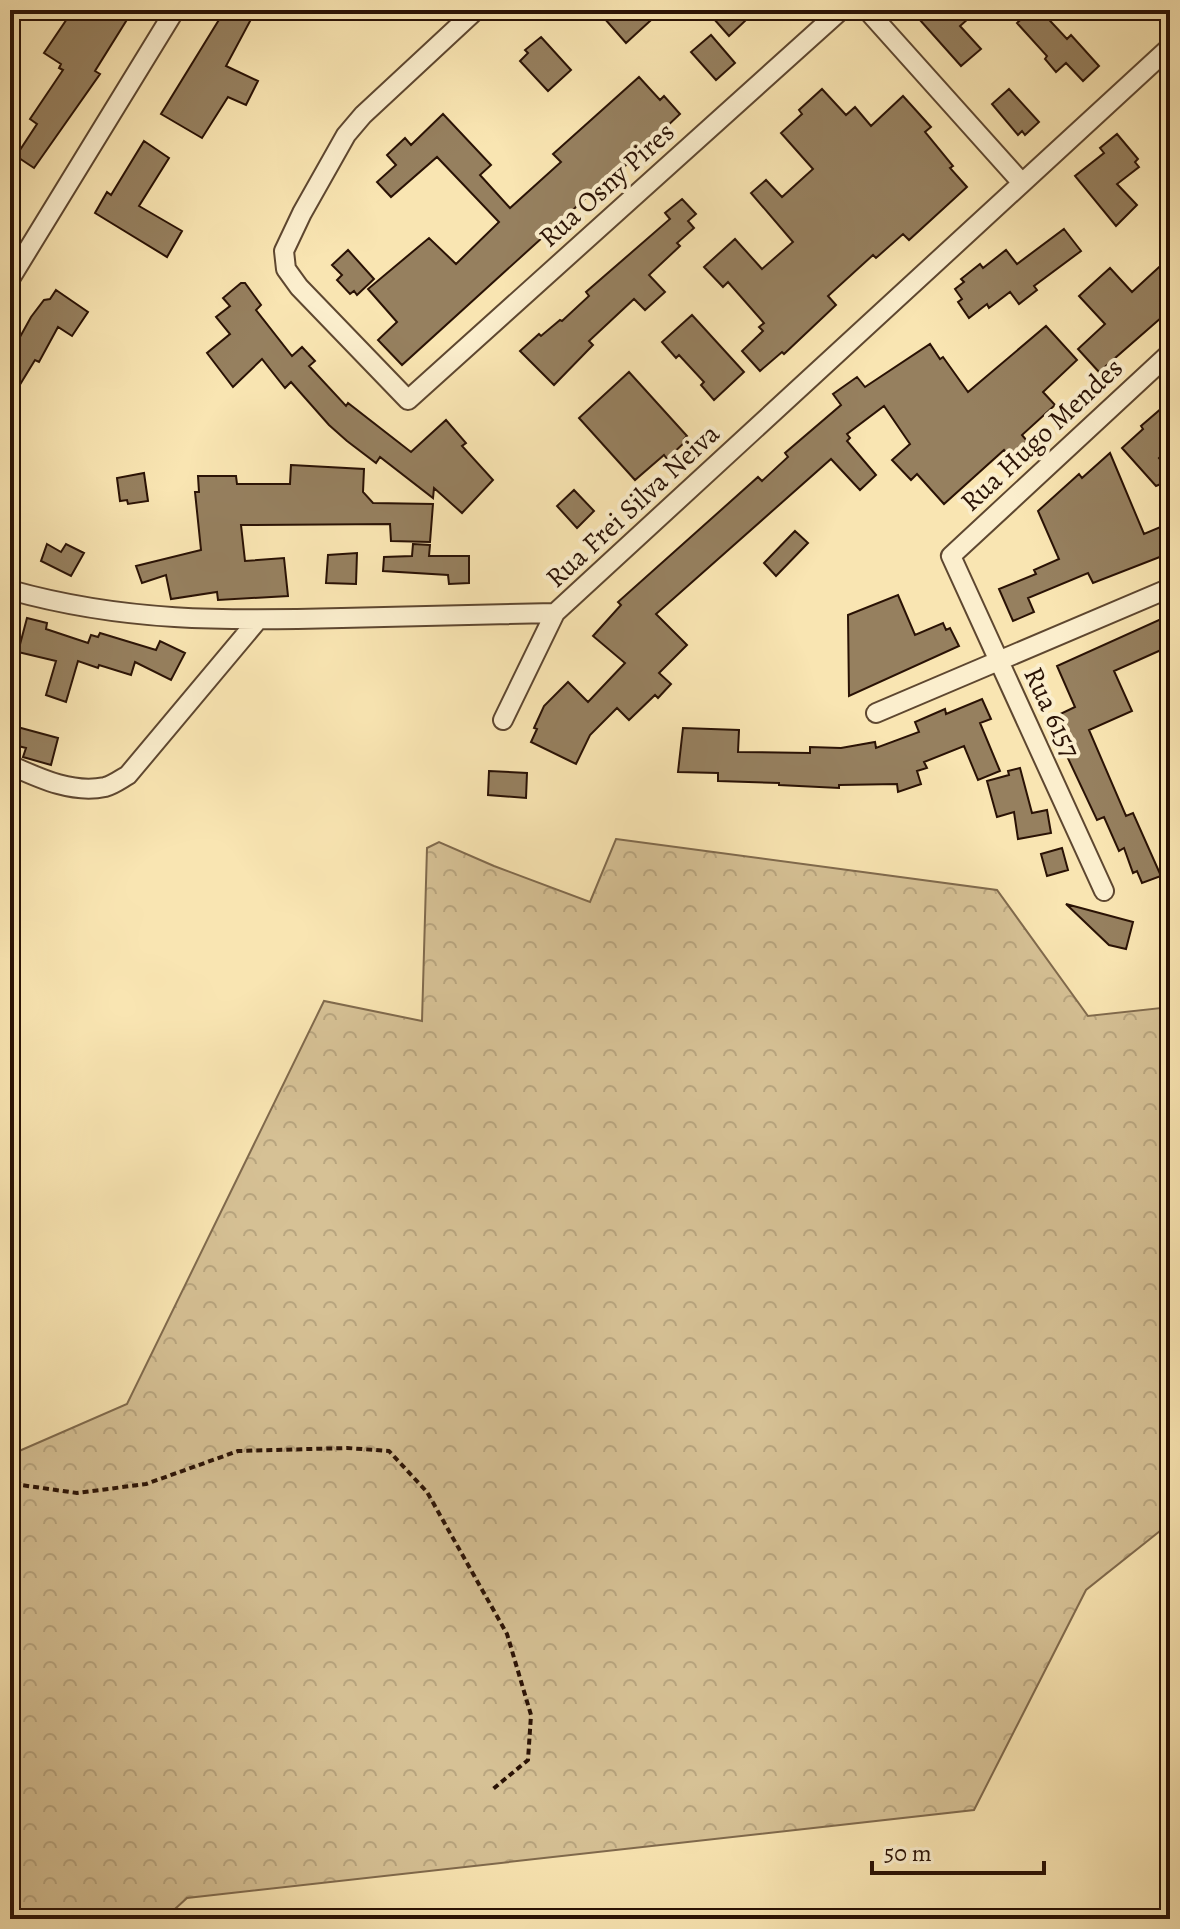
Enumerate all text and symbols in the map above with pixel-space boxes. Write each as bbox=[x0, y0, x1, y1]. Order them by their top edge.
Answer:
street label: Rua Osny Pires bbox=[530, 113, 683, 256]
street label: Rua Hugo Mendes bbox=[952, 349, 1131, 520]
street label: Rua Frei Silva Neiva bbox=[537, 415, 728, 596]
street label: Rua 6157 bbox=[1015, 661, 1090, 764]
scale bar bbox=[872, 1825, 1044, 1875]
text: 50 m bbox=[884, 1837, 932, 1869]

